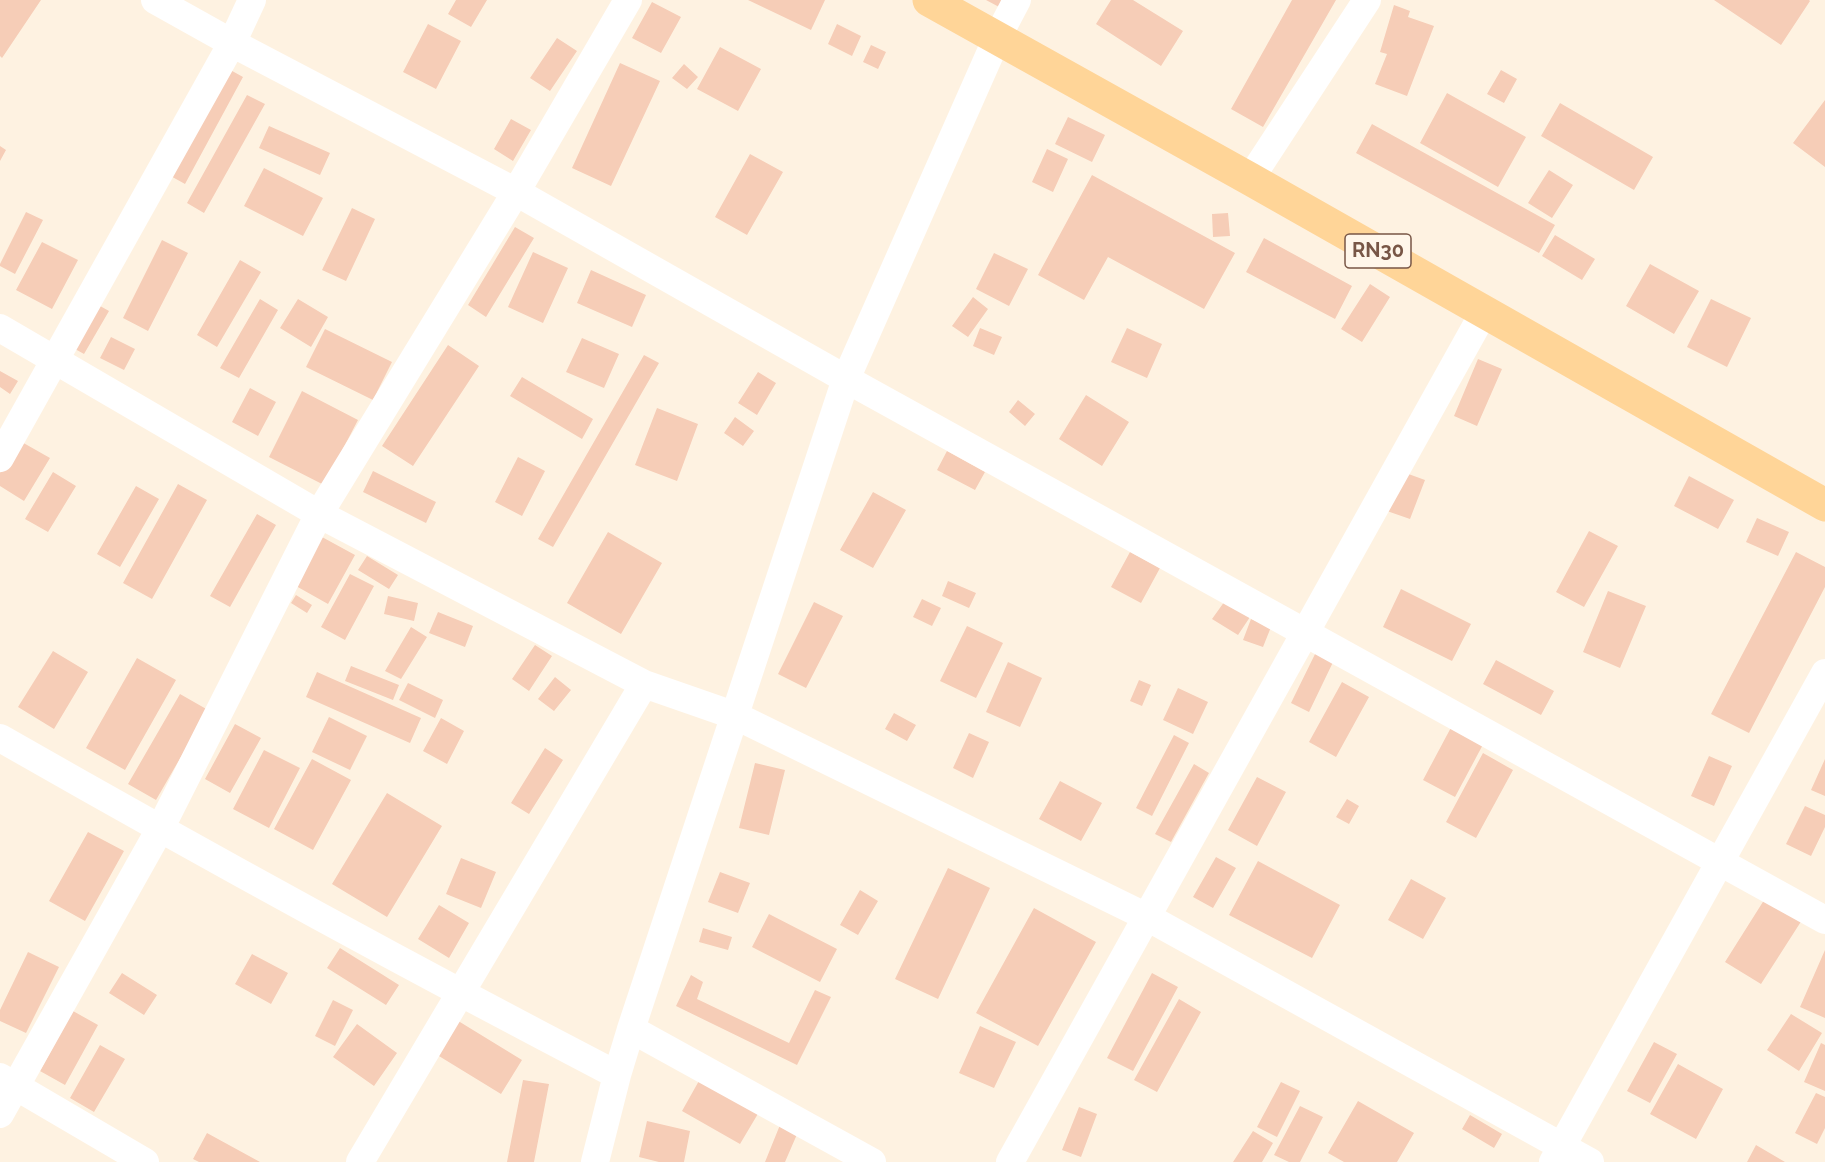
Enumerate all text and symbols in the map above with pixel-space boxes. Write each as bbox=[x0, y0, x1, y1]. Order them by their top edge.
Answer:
road number: RN30 bbox=[1345, 234, 1411, 268]

